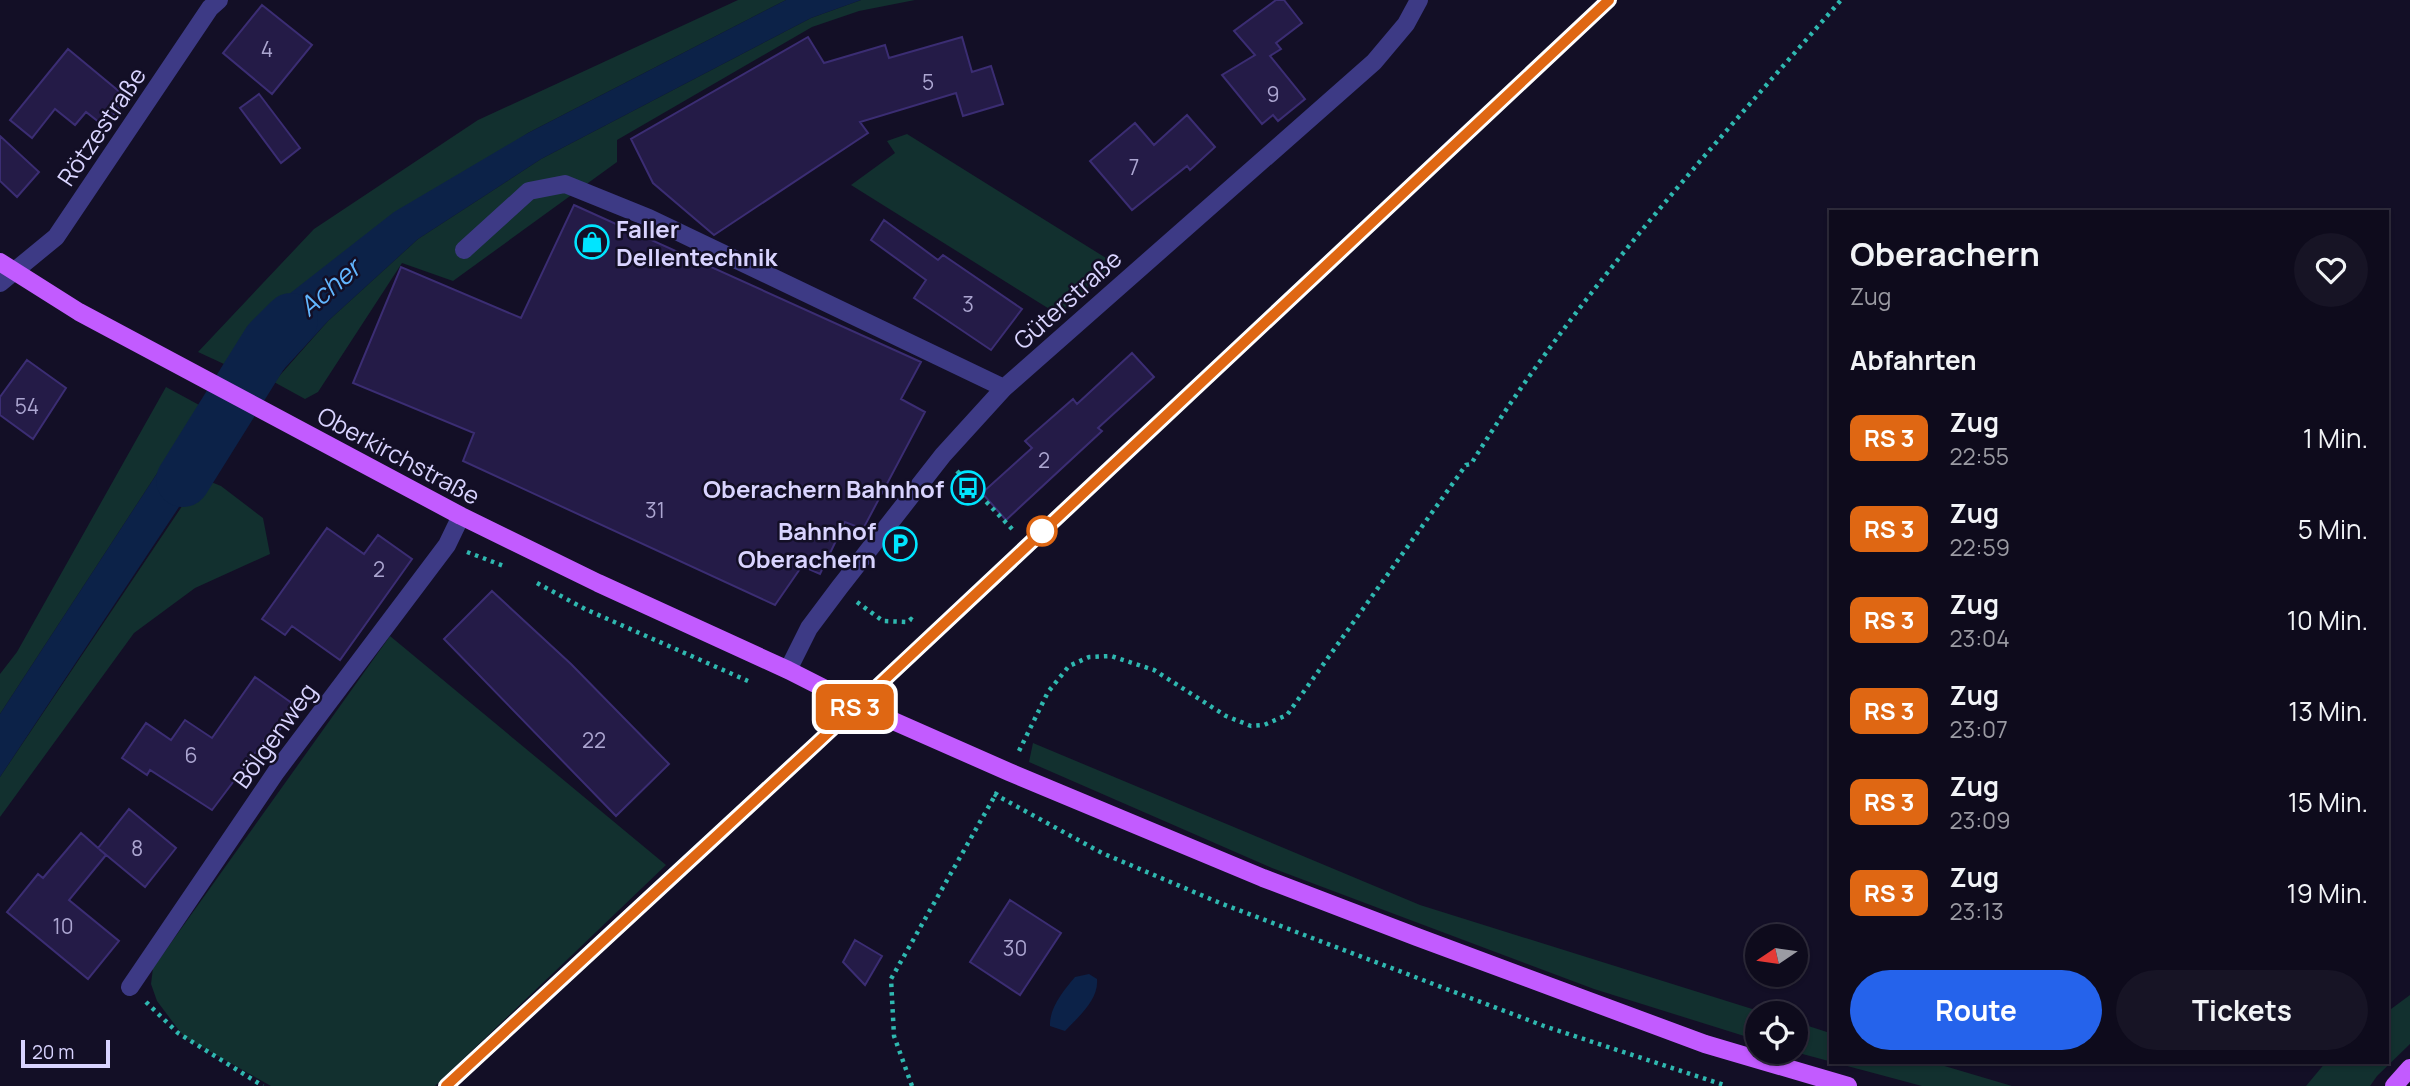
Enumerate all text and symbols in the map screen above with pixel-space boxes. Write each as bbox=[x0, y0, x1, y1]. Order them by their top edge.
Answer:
house number: 4 bbox=[261, 35, 273, 63]
street label: Rötzestraße bbox=[49, 60, 153, 192]
house number: 5 bbox=[922, 68, 934, 96]
house number: 9 bbox=[1266, 80, 1280, 108]
house number: 7 bbox=[1129, 153, 1139, 181]
place label: Faller Dellentechnik bbox=[616, 212, 779, 273]
shop icon: Faller Dellentechnik bbox=[573, 223, 611, 261]
text: Oberachern bbox=[1850, 231, 2040, 276]
button: heart bbox=[2294, 233, 2368, 307]
street label: Güterstraße bbox=[1006, 242, 1128, 356]
water label: Acher bbox=[290, 248, 370, 324]
text: Zug bbox=[1850, 280, 1891, 312]
house number: 3 bbox=[962, 290, 974, 318]
text: Abfahrten bbox=[1850, 342, 1977, 378]
house number: 54 bbox=[15, 392, 39, 420]
street label: Oberkirchstraße bbox=[312, 398, 486, 512]
text: Zug bbox=[1949, 404, 1999, 440]
text: 1 Min. bbox=[2303, 420, 2368, 456]
text: RS 3 bbox=[1864, 421, 1914, 454]
text: 22:55 bbox=[1949, 440, 2009, 472]
house number: 2 bbox=[1038, 446, 1050, 474]
bus stop icon: Oberachern Bahnhof bbox=[949, 469, 987, 507]
place label: Oberachern Bahnhof bbox=[703, 472, 944, 505]
text: Zug bbox=[1949, 495, 1999, 531]
house number: 31 bbox=[645, 496, 665, 524]
text: 5 Min. bbox=[2298, 511, 2368, 547]
text: RS 3 bbox=[1864, 512, 1914, 545]
place label: Bahnhof Oberachern bbox=[738, 514, 876, 575]
unlabelled marker bbox=[1027, 516, 1057, 546]
parking icon: Bahnhof Oberachern bbox=[881, 525, 919, 563]
text: 22:59 bbox=[1949, 531, 2010, 563]
house number: 2 bbox=[373, 555, 385, 583]
text: Zug bbox=[1949, 586, 1999, 622]
text: 10 Min. bbox=[2287, 602, 2368, 638]
text: RS 3 bbox=[1864, 603, 1914, 636]
text: 23:04 bbox=[1949, 622, 2010, 654]
street label: Bölgenweg bbox=[225, 676, 323, 794]
text: Zug bbox=[1949, 677, 1999, 713]
line badge: RS 3 bbox=[806, 684, 904, 730]
text: RS 3 bbox=[830, 690, 880, 723]
text: 13 Min. bbox=[2288, 693, 2368, 729]
text: RS 3 bbox=[1864, 694, 1914, 727]
text: 23:07 bbox=[1949, 713, 2008, 745]
house number: 22 bbox=[582, 726, 606, 754]
house number: 6 bbox=[184, 741, 198, 769]
text: Zug bbox=[1949, 768, 1999, 804]
text: 15 Min. bbox=[2288, 784, 2368, 820]
text: RS 3 bbox=[1864, 785, 1914, 818]
text: 23:09 bbox=[1949, 804, 2010, 836]
house number: 8 bbox=[131, 834, 143, 862]
text: Zug bbox=[1949, 859, 1999, 895]
text: 19 Min. bbox=[2287, 875, 2368, 911]
text: RS 3 bbox=[1864, 876, 1914, 909]
text: 23:13 bbox=[1949, 895, 2004, 927]
house number: 10 bbox=[53, 912, 74, 940]
north arrow bbox=[1745, 924, 1808, 987]
map controls bbox=[1745, 924, 1808, 1064]
house number: 30 bbox=[1003, 934, 1027, 962]
button: Route bbox=[1850, 970, 2102, 1050]
button: Tickets bbox=[2116, 970, 2368, 1050]
button: locate bbox=[1745, 1001, 1808, 1064]
scale bar bbox=[21, 1037, 110, 1069]
text: 20 m bbox=[32, 1039, 74, 1065]

